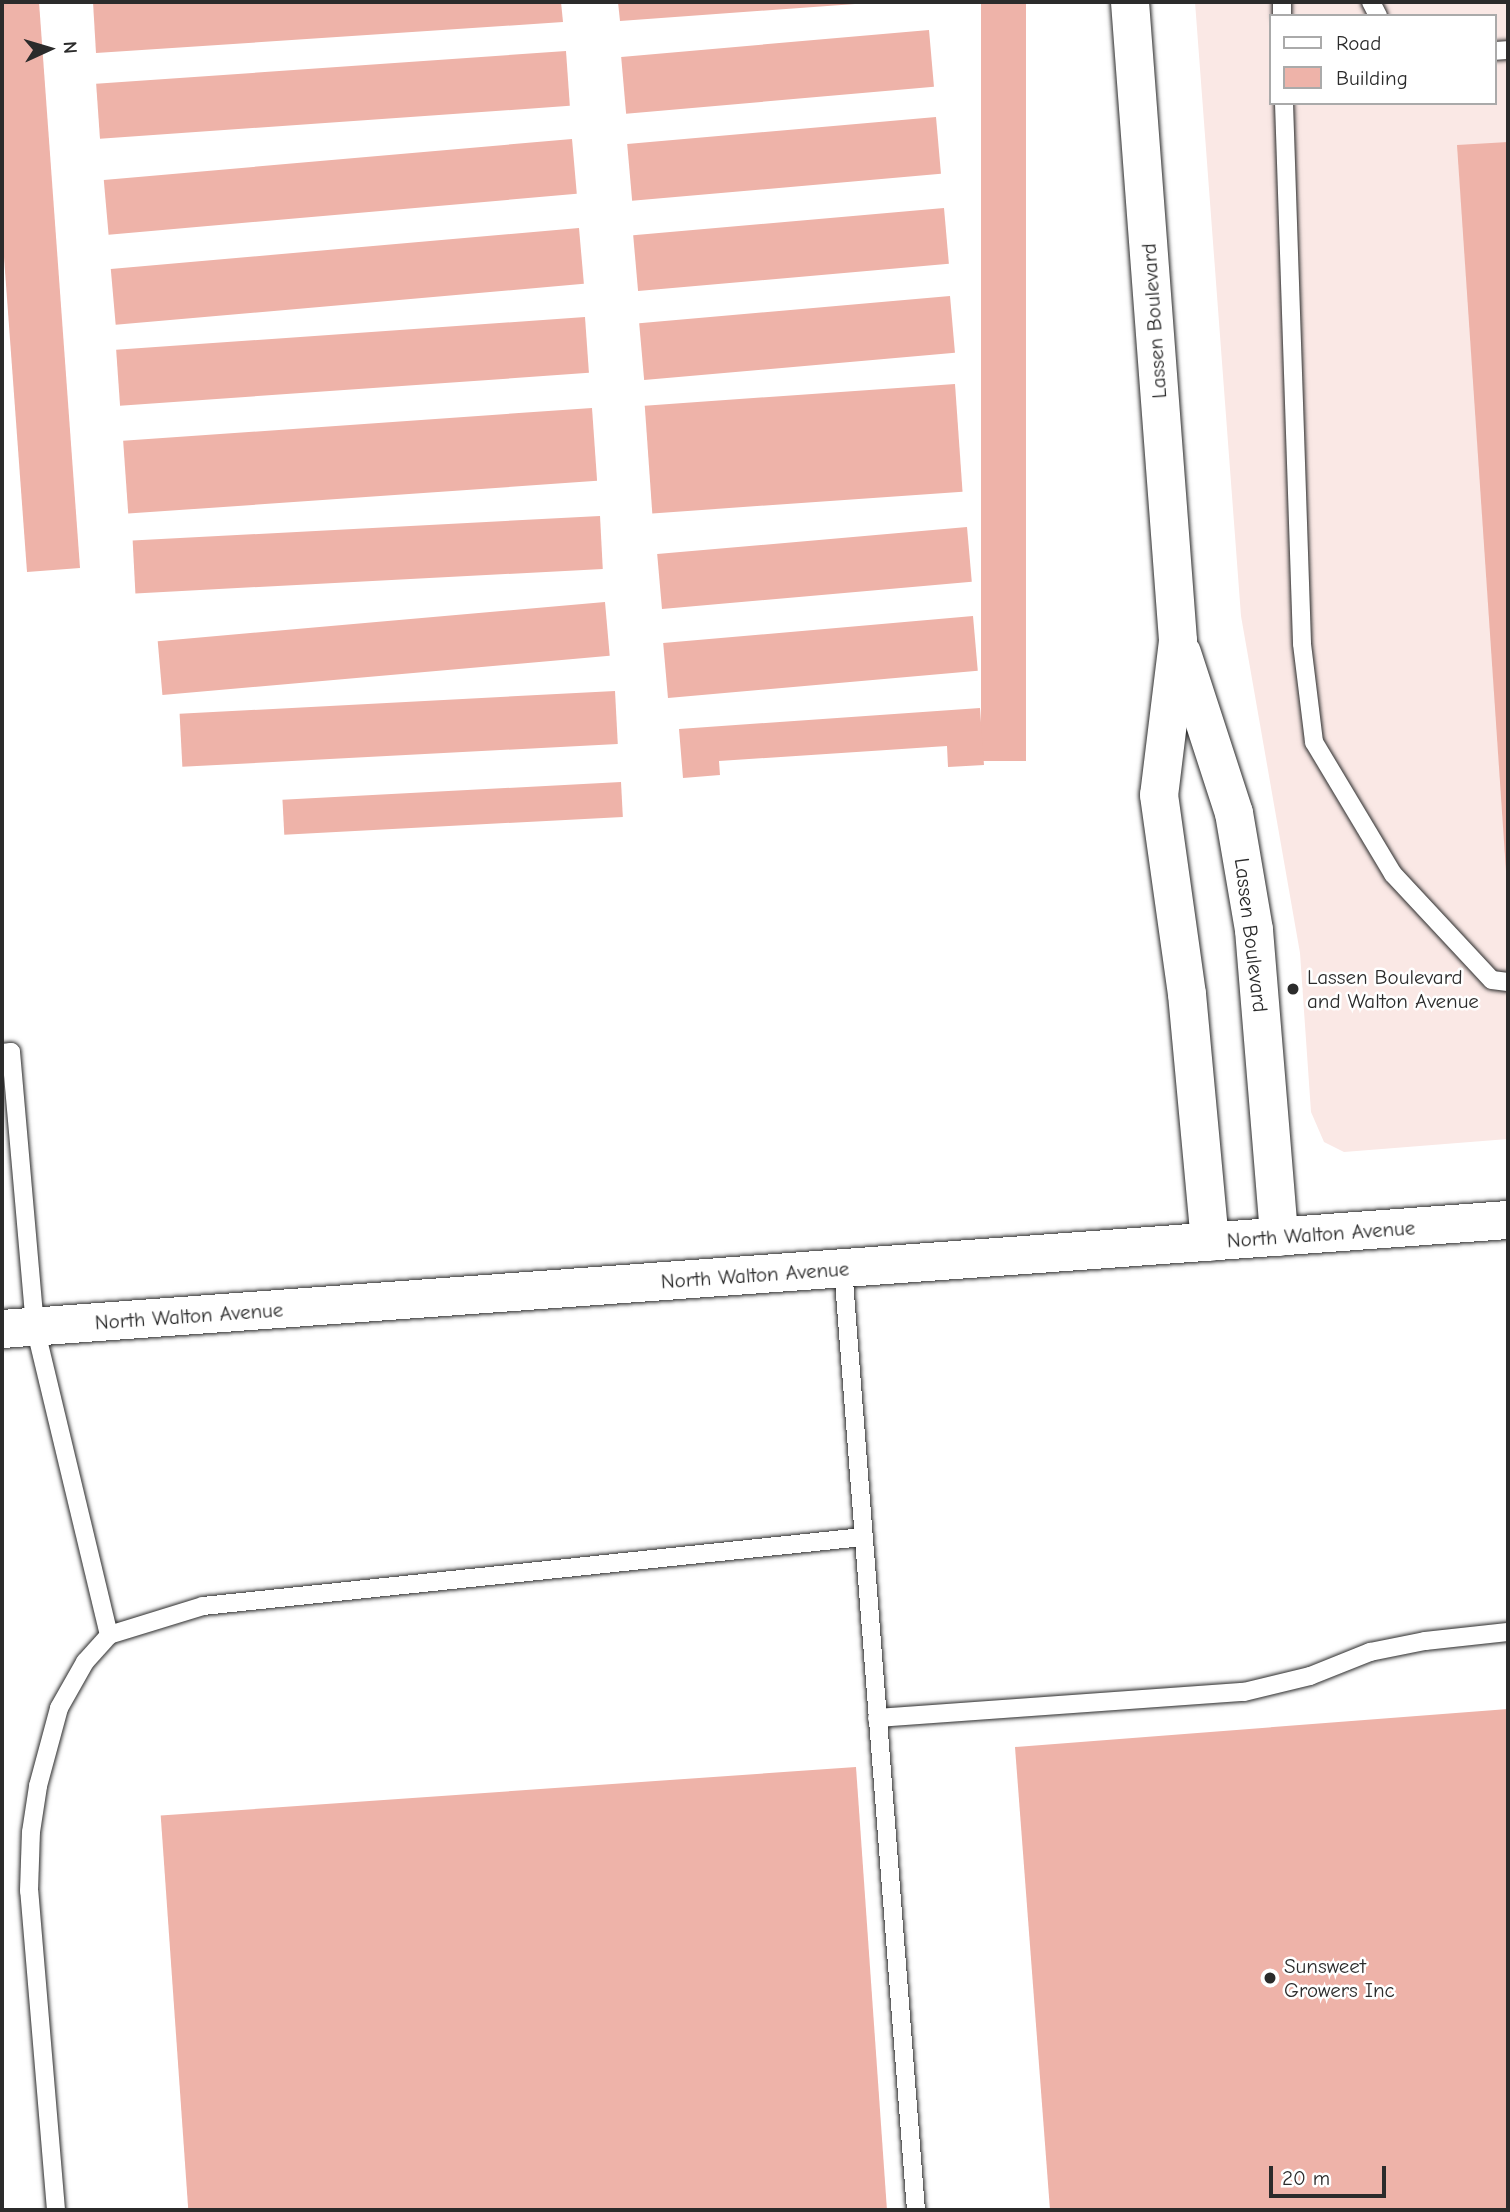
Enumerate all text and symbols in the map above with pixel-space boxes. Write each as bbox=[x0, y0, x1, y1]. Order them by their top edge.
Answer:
north arrow bbox=[14, 14, 84, 84]
legend bbox=[1268, 14, 1496, 105]
text: Road bbox=[1336, 31, 1381, 55]
text: N bbox=[59, 41, 81, 54]
text: Building bbox=[1336, 66, 1408, 90]
street label: Lassen Boulevard bbox=[1136, 243, 1172, 399]
street label: Lassen Boulevard bbox=[1229, 856, 1273, 1014]
place label: Lassen Boulevard and Walton Avenue bbox=[1307, 964, 1479, 1014]
marker: Lassen Boulevard and Walton Avenue bbox=[1285, 981, 1301, 997]
street label: North Walton Avenue bbox=[1226, 1215, 1416, 1253]
street label: North Walton Avenue bbox=[660, 1256, 850, 1294]
street label: North Walton Avenue bbox=[94, 1297, 284, 1335]
place label: Sunsweet Growers Inc bbox=[1284, 1953, 1395, 2003]
marker: Sunsweet Growers Inc bbox=[1262, 1970, 1278, 1986]
scale bar bbox=[1272, 2152, 1389, 2196]
text: 20 m bbox=[1282, 2166, 1330, 2190]

